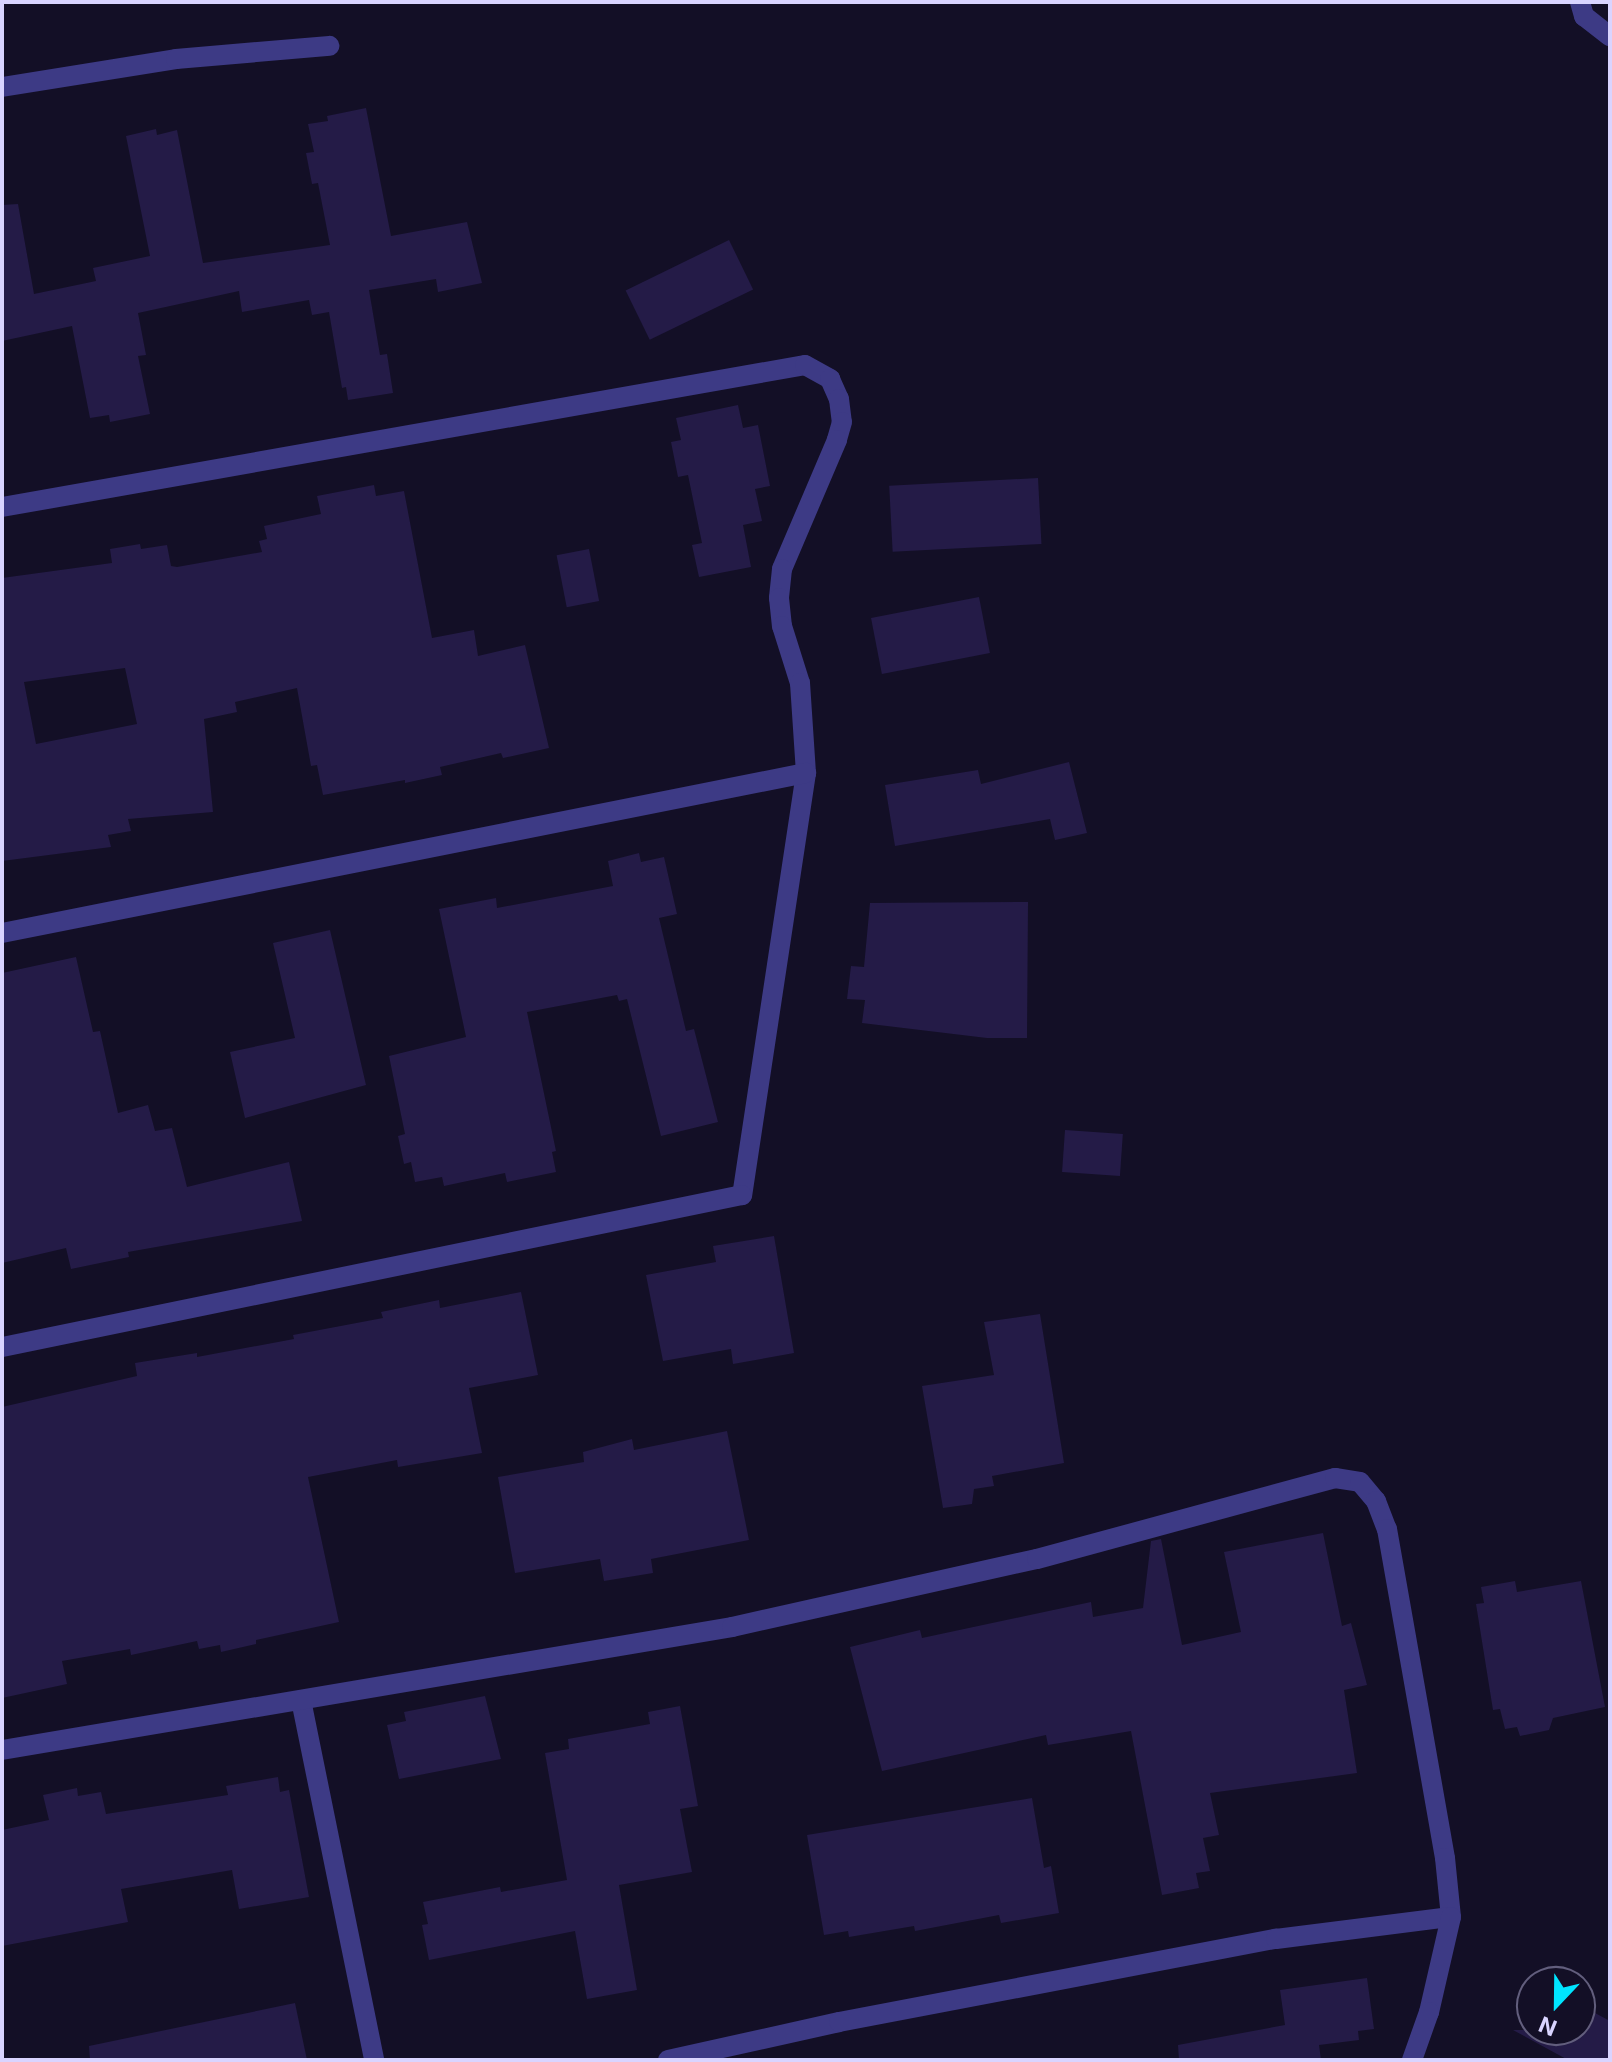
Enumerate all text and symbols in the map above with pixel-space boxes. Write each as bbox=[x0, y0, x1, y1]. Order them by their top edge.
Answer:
north arrow bbox=[1516, 1966, 1596, 2046]
text: N bbox=[1535, 2011, 1560, 2042]

